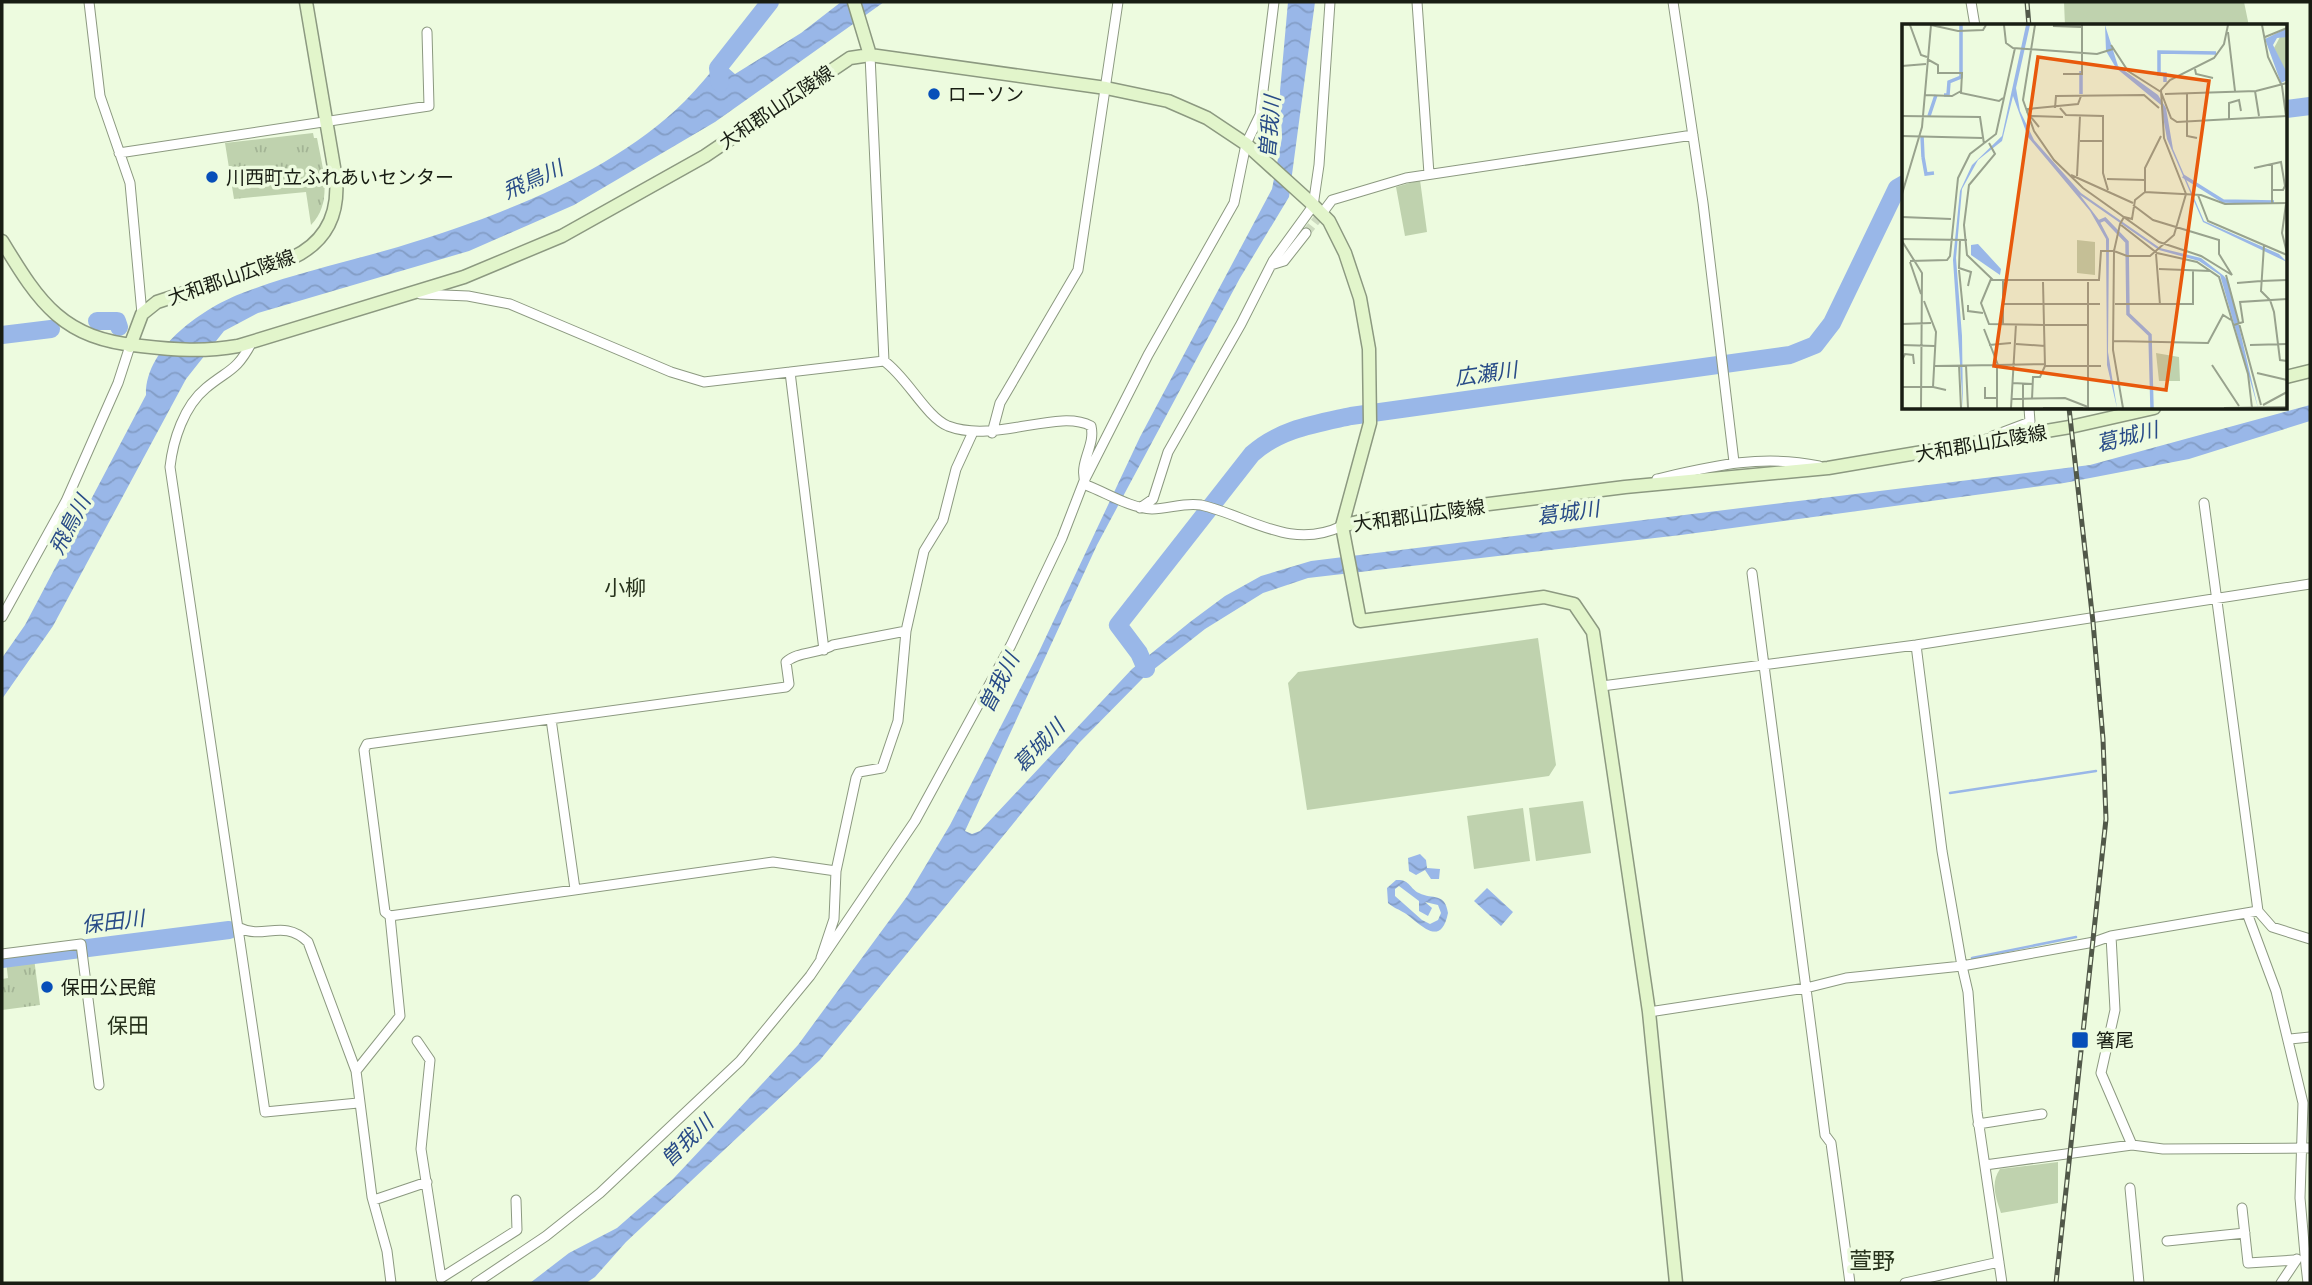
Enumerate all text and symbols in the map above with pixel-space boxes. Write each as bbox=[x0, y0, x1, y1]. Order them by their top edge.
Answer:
inset map bbox=[1902, 24, 2288, 410]
street label: 大和郡山広陵線 bbox=[715, 61, 838, 154]
place label: ローソン bbox=[948, 83, 1024, 106]
marker: ローソン bbox=[926, 86, 942, 102]
water label: 曽我川 bbox=[1254, 92, 1286, 160]
water label: 飛鳥川 bbox=[499, 154, 569, 205]
place label: 川西町立ふれあいセンター bbox=[226, 166, 454, 189]
marker: 川西町立ふれあいセンター bbox=[204, 169, 220, 185]
street label: 大和郡山広陵線 bbox=[165, 245, 298, 310]
water label: 広瀬川 bbox=[1453, 356, 1521, 391]
water label: 葛城川 bbox=[2093, 416, 2163, 457]
street label: 大和郡山広陵線 bbox=[1914, 421, 2049, 466]
water label: 飛鳥川 bbox=[44, 489, 97, 559]
street label: 大和郡山広陵線 bbox=[1352, 495, 1487, 536]
water label: 葛城川 bbox=[1535, 495, 1603, 530]
district label: 小柳 bbox=[604, 575, 646, 601]
water label: 曽我川 bbox=[973, 647, 1026, 717]
water label: 葛城川 bbox=[1008, 713, 1072, 778]
water label: 保田川 bbox=[80, 905, 148, 939]
place label: 保田公民館 bbox=[61, 976, 156, 999]
marker: 保田公民館 bbox=[39, 979, 55, 995]
district label: 保田 bbox=[107, 1013, 149, 1039]
place label: 箸尾 bbox=[2096, 1029, 2134, 1052]
marker: 箸尾 bbox=[2070, 1030, 2090, 1050]
water label: 曽我川 bbox=[655, 1108, 720, 1172]
district label: 萱野 bbox=[1849, 1247, 1895, 1275]

